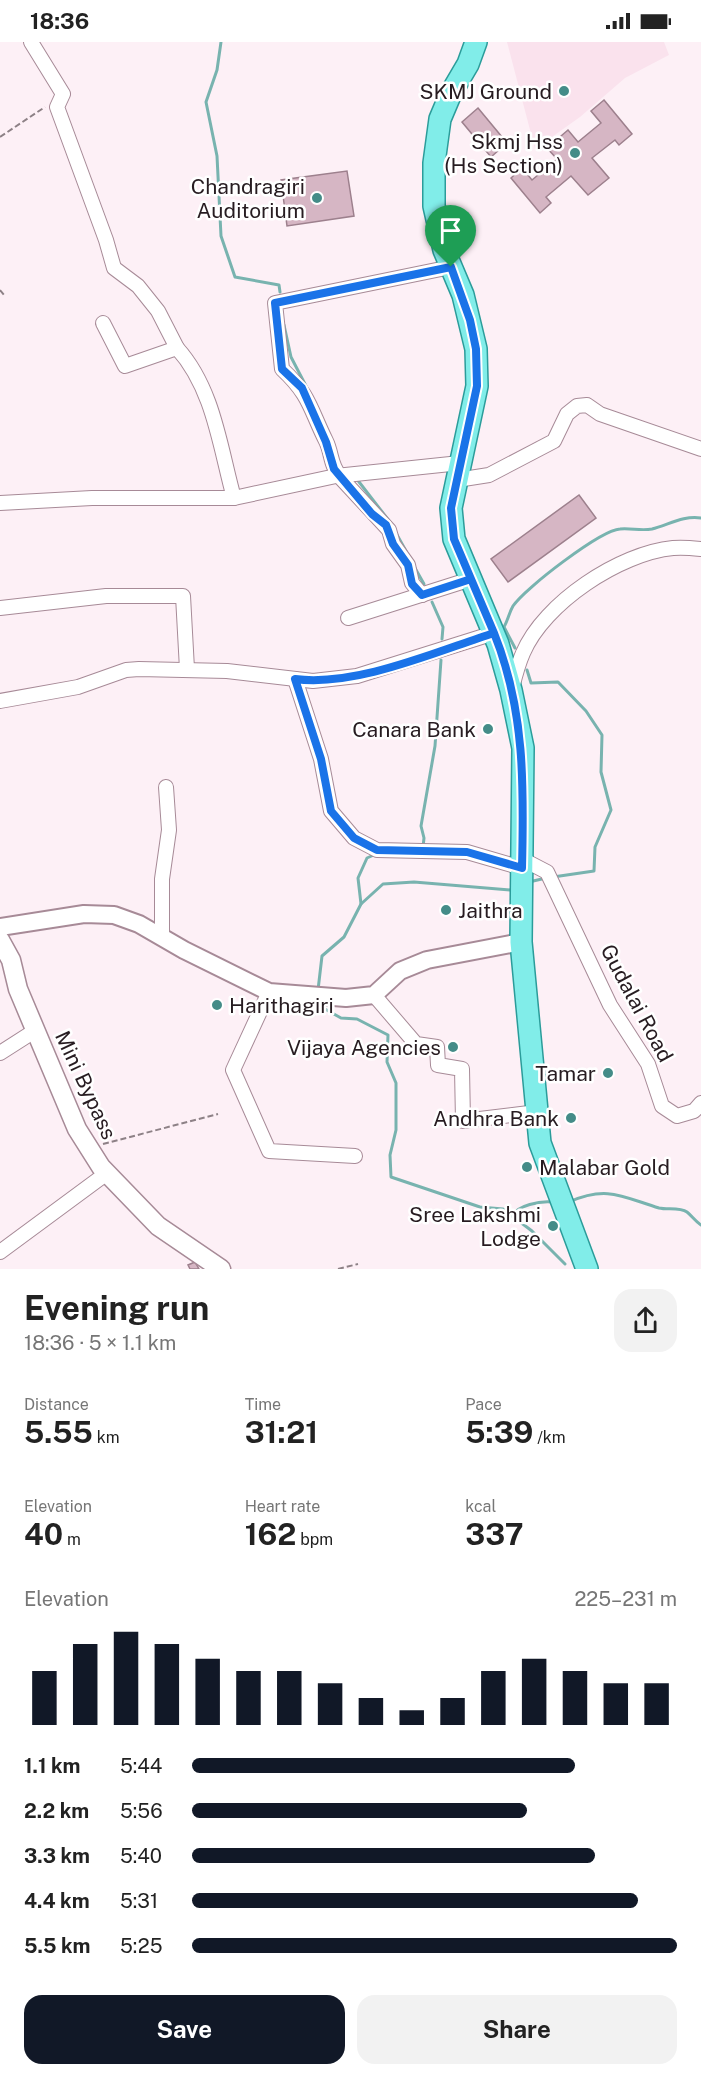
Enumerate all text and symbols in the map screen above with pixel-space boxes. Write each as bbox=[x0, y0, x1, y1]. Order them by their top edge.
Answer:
text: 18:36 bbox=[30, 8, 89, 34]
place label: SKMJ Ground bbox=[420, 79, 552, 104]
marker: SKMJ Ground bbox=[557, 84, 571, 98]
place label: Skmj Hss (Hs Section) bbox=[444, 129, 563, 178]
marker: Skmj Hss (Hs Section) bbox=[568, 146, 582, 160]
place label: Chandragiri Auditorium bbox=[191, 174, 305, 223]
marker: Chandragiri Auditorium bbox=[310, 191, 324, 205]
pin bbox=[425, 205, 476, 267]
icon: arrive bbox=[434, 214, 467, 247]
place label: Canara Bank bbox=[352, 717, 476, 742]
marker: Canara Bank bbox=[481, 722, 495, 736]
place label: Jaithra bbox=[458, 898, 523, 923]
marker: Jaithra bbox=[439, 903, 453, 917]
street label: Gudalai Road bbox=[596, 940, 678, 1066]
place label: Harithagiri bbox=[229, 993, 334, 1018]
marker: Harithagiri bbox=[210, 998, 224, 1012]
street label: Mini Bypass bbox=[50, 1027, 122, 1143]
place label: Vijaya Agencies bbox=[287, 1035, 441, 1060]
marker: Vijaya Agencies bbox=[446, 1040, 460, 1054]
place label: Tamar bbox=[535, 1061, 596, 1086]
marker: Tamar bbox=[601, 1066, 615, 1080]
place label: Andhra Bank bbox=[433, 1106, 559, 1131]
marker: Andhra Bank bbox=[564, 1111, 578, 1125]
place label: Malabar Gold bbox=[539, 1155, 670, 1180]
marker: Malabar Gold bbox=[520, 1160, 534, 1174]
place label: Sree Lakshmi Lodge bbox=[409, 1202, 541, 1251]
marker: Sree Lakshmi Lodge bbox=[546, 1219, 560, 1233]
text: Evening run bbox=[24, 1289, 209, 1327]
button: share bbox=[614, 1289, 677, 1352]
text: 18:36 · 5 × 1.1 km bbox=[24, 1331, 176, 1355]
text: Distance bbox=[24, 1395, 89, 1414]
text: Time bbox=[245, 1395, 281, 1414]
text: Pace bbox=[465, 1395, 502, 1414]
text: 5.55 bbox=[24, 1414, 93, 1450]
text: 31:21 bbox=[245, 1414, 318, 1450]
text: 5:39 bbox=[465, 1414, 533, 1450]
text: km bbox=[93, 1428, 120, 1447]
text: /km bbox=[533, 1428, 566, 1447]
text: Elevation bbox=[24, 1497, 92, 1516]
text: Heart rate bbox=[245, 1497, 320, 1516]
text: kcal bbox=[465, 1497, 496, 1516]
text: 40 bbox=[24, 1516, 63, 1552]
text: 162 bbox=[245, 1516, 296, 1552]
text: 337 bbox=[465, 1516, 523, 1552]
text: m bbox=[63, 1530, 81, 1549]
text: bpm bbox=[296, 1530, 333, 1549]
text: Elevation bbox=[24, 1587, 109, 1611]
text: 225–231 m bbox=[574, 1587, 677, 1611]
text: 1.1 km bbox=[24, 1754, 81, 1778]
text: 5:44 bbox=[120, 1754, 162, 1778]
text: 2.2 km bbox=[24, 1799, 89, 1823]
text: 5:56 bbox=[120, 1799, 163, 1823]
text: 3.3 km bbox=[24, 1844, 90, 1868]
text: 5:40 bbox=[120, 1844, 162, 1868]
text: 4.4 km bbox=[24, 1889, 90, 1913]
text: 5:31 bbox=[120, 1889, 158, 1913]
text: 5.5 km bbox=[24, 1934, 90, 1958]
text: 5:25 bbox=[120, 1934, 162, 1958]
button: Save bbox=[24, 1995, 345, 2064]
button: Share bbox=[357, 1995, 677, 2064]

